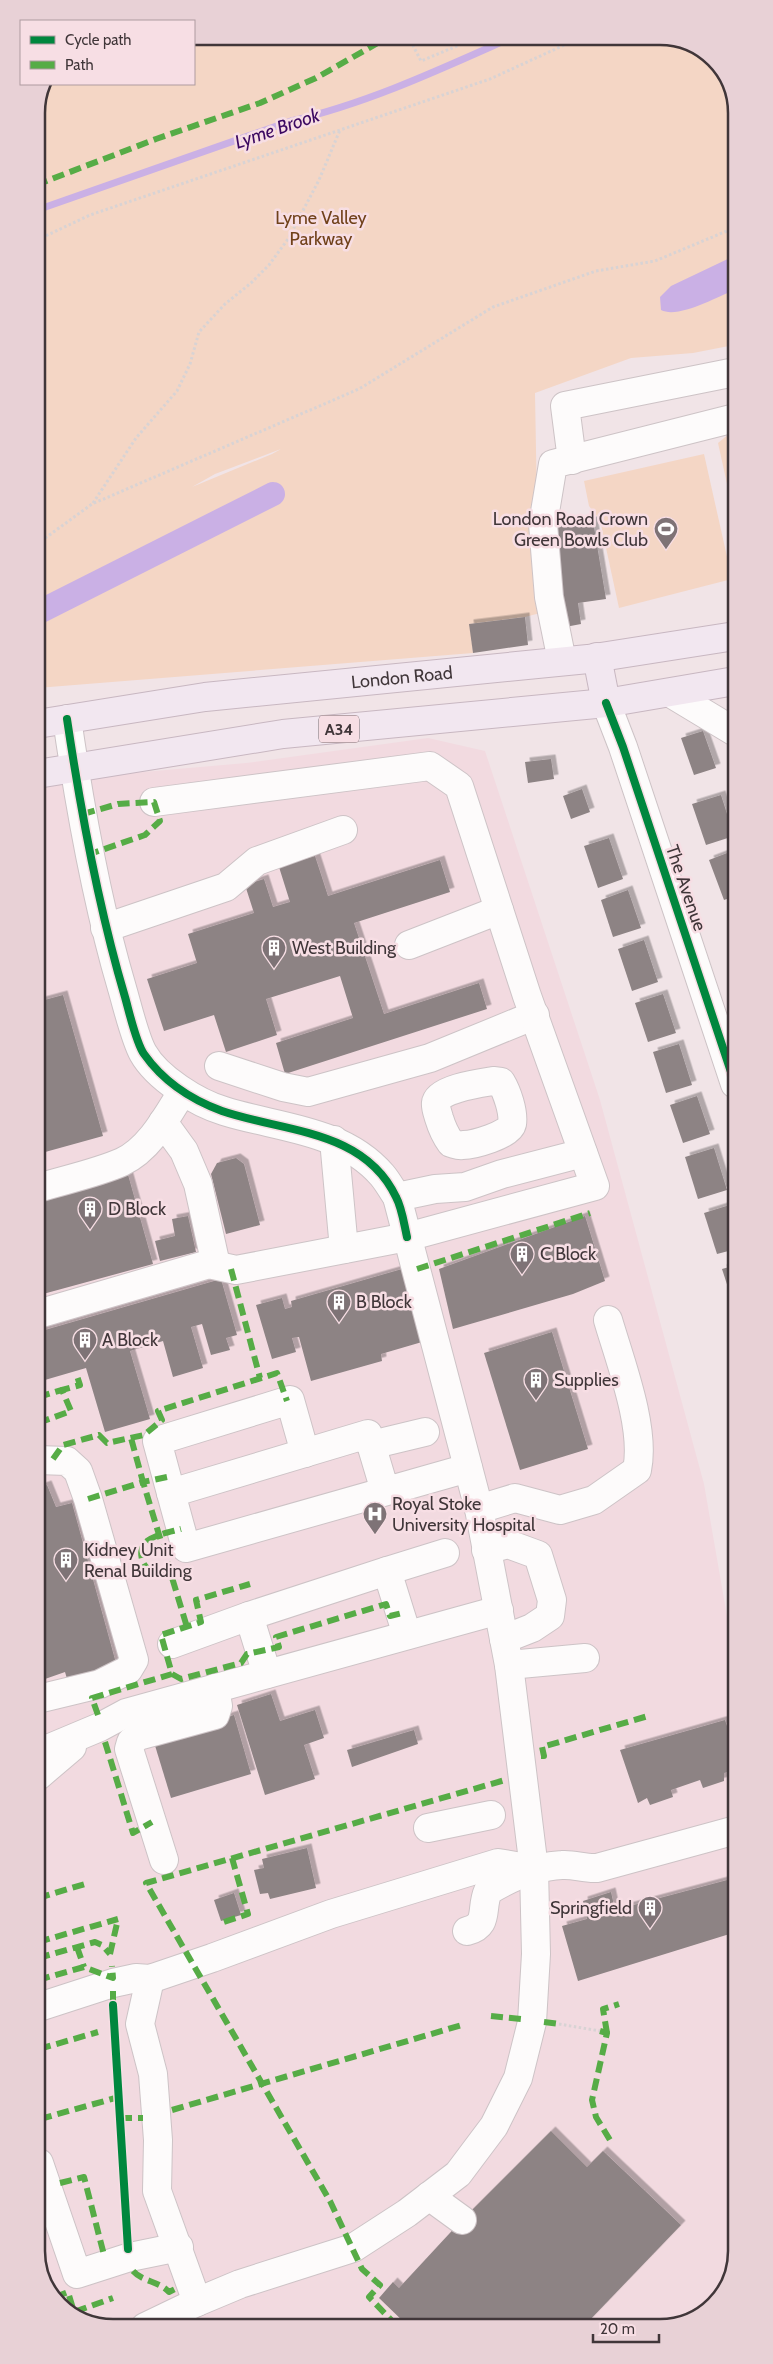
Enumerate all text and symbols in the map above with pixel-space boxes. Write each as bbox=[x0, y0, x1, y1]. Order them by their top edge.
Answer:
legend bbox=[20, 20, 195, 85]
text: Cycle path bbox=[65, 31, 131, 49]
text: Path bbox=[65, 56, 94, 74]
water label: Lyme Brook bbox=[232, 103, 323, 154]
park label: Lyme Valley Parkway bbox=[275, 207, 367, 250]
place label: London Road Crown Green Bowls Club bbox=[493, 508, 648, 551]
sports icon: London Road Crown Green Bowls Club bbox=[653, 516, 679, 550]
street label: London Road bbox=[350, 661, 454, 693]
road number: A34 bbox=[319, 716, 359, 742]
street label: The Avenue bbox=[661, 842, 711, 934]
building icon: West Building bbox=[261, 935, 287, 969]
place label: West Building bbox=[292, 937, 397, 959]
building icon: D Block bbox=[77, 1196, 103, 1230]
place label: D Block bbox=[108, 1198, 167, 1220]
building icon: C Block bbox=[509, 1241, 535, 1275]
place label: C Block bbox=[540, 1243, 597, 1265]
building icon: B Block bbox=[326, 1289, 352, 1323]
place label: B Block bbox=[356, 1291, 413, 1313]
building icon: A Block bbox=[72, 1327, 98, 1361]
place label: A Block bbox=[102, 1329, 159, 1351]
building icon: Supplies bbox=[523, 1367, 549, 1401]
place label: Supplies bbox=[554, 1369, 619, 1391]
place label: Royal Stoke University Hospital bbox=[392, 1493, 536, 1536]
hospital icon: Royal Stoke University Hospital bbox=[362, 1501, 388, 1535]
place label: Kidney Unit Renal Building bbox=[84, 1539, 193, 1582]
building icon: Kidney Unit Renal Building bbox=[53, 1547, 79, 1581]
building icon: Springfield bbox=[637, 1895, 663, 1929]
place label: Springfield bbox=[550, 1897, 632, 1919]
scale bar bbox=[593, 2312, 659, 2344]
text: 20 m bbox=[600, 2320, 635, 2338]

